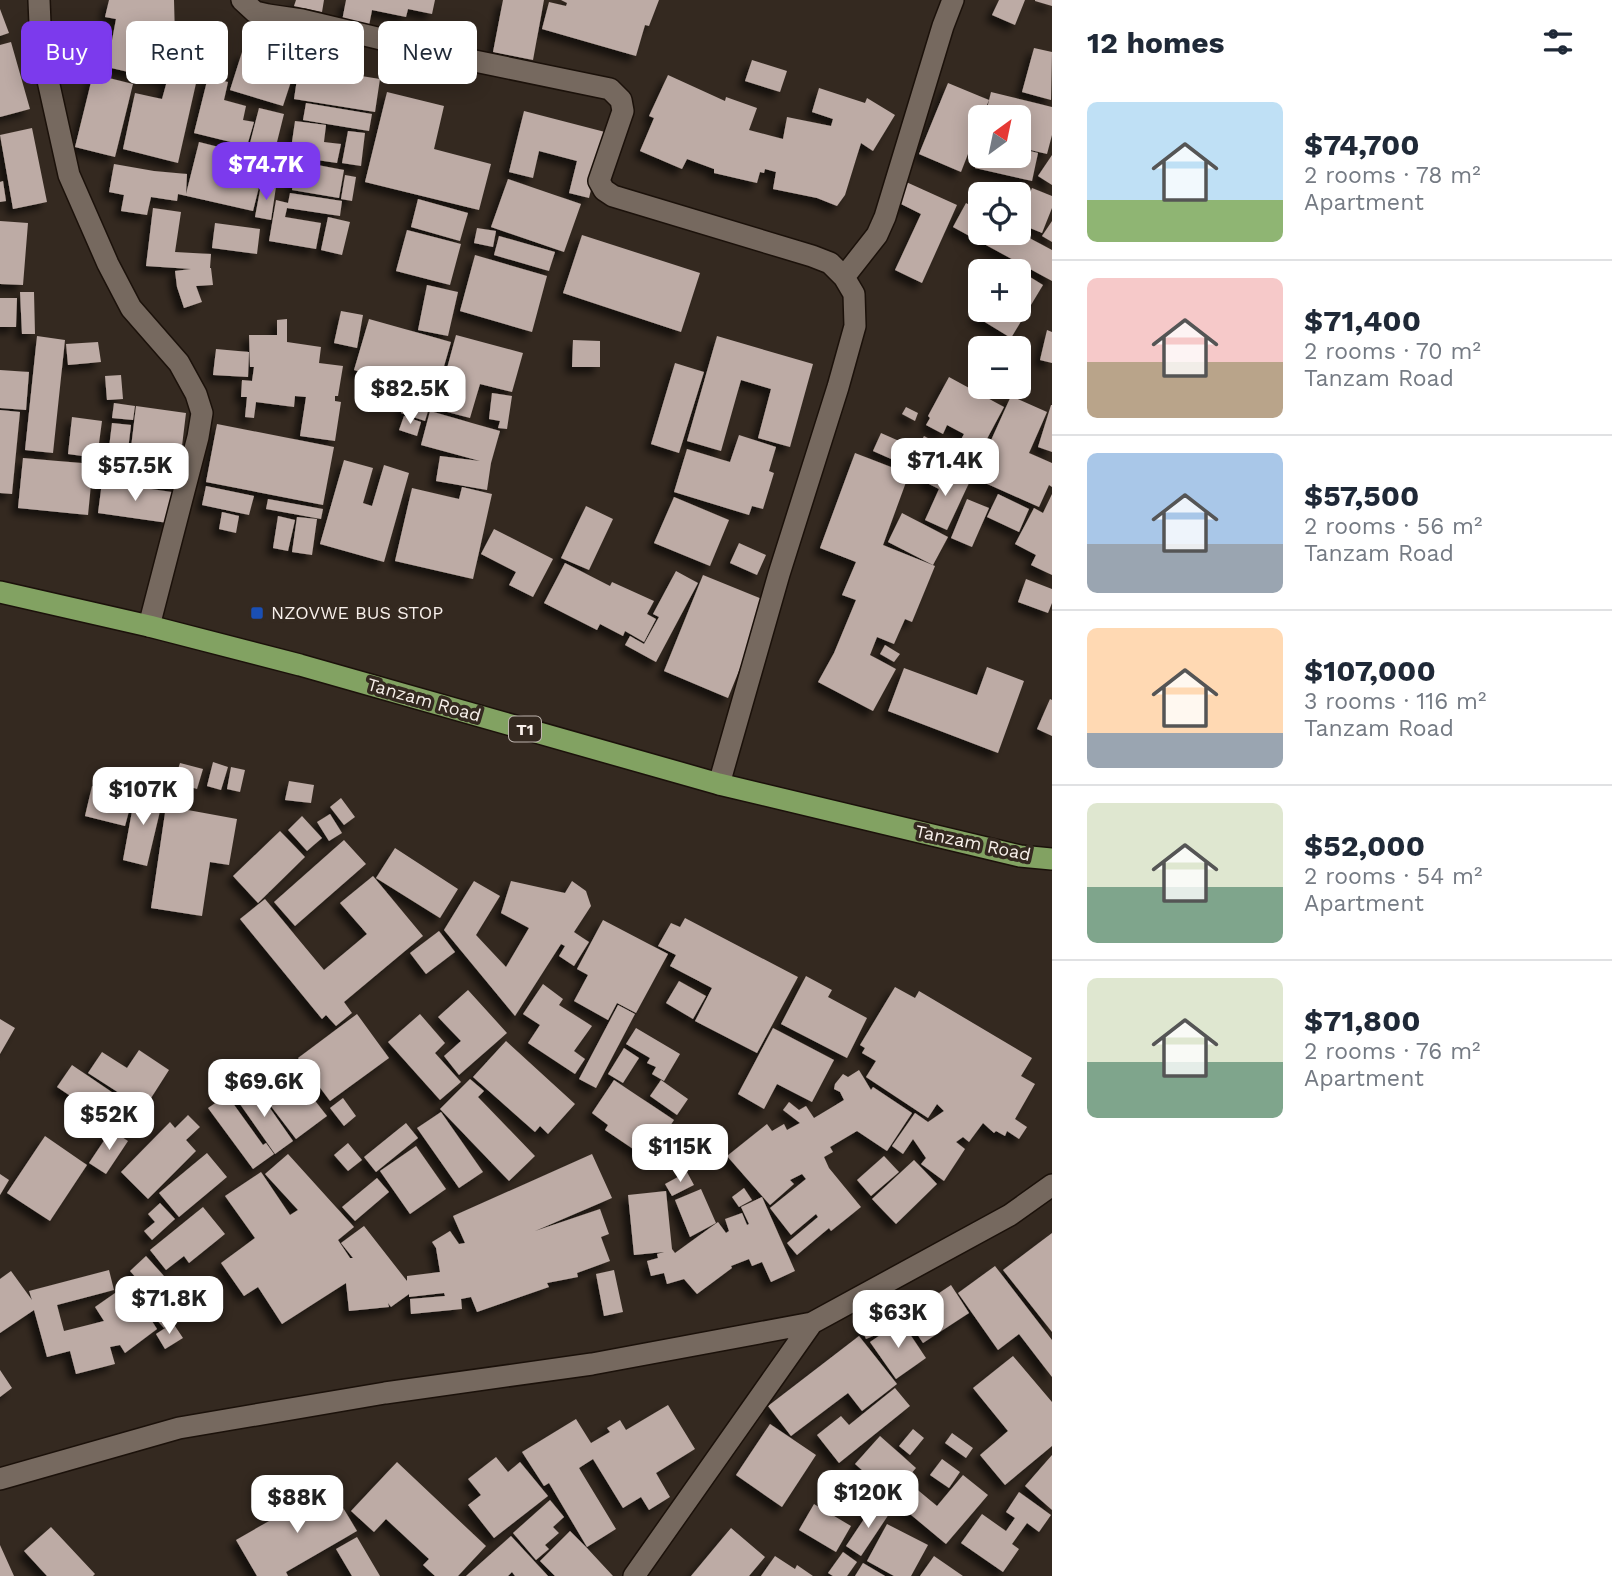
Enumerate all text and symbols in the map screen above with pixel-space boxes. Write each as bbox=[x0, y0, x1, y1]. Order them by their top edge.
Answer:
chip: Buy bbox=[21, 21, 112, 84]
chip: Rent bbox=[126, 21, 228, 84]
chip: Filters bbox=[242, 21, 364, 84]
chip: New bbox=[378, 21, 477, 84]
icon: filters bbox=[1539, 23, 1577, 61]
text: 12 homes bbox=[1087, 25, 1225, 60]
north arrow bbox=[968, 105, 1031, 168]
map controls bbox=[968, 105, 1031, 399]
text: $74,700 bbox=[1304, 127, 1420, 162]
icon: home bbox=[1143, 130, 1227, 214]
pin: $74.7K bbox=[209, 142, 323, 202]
text: $74.7K bbox=[228, 151, 304, 178]
text: 2 rooms · 78 m² bbox=[1304, 162, 1481, 189]
button: locate bbox=[968, 182, 1031, 245]
text: Apartment bbox=[1304, 189, 1424, 216]
button: + bbox=[968, 259, 1031, 322]
text: $71,400 bbox=[1304, 303, 1421, 338]
icon: home bbox=[1143, 306, 1227, 390]
button: − bbox=[968, 336, 1031, 399]
text: 2 rooms · 70 m² bbox=[1304, 338, 1481, 365]
text: Tanzam Road bbox=[1304, 365, 1454, 392]
pin: $82.5K bbox=[353, 366, 467, 426]
text: $82.5K bbox=[371, 375, 449, 402]
pin: $71.4K bbox=[888, 438, 1002, 498]
pin: $57.5K bbox=[78, 444, 192, 503]
text: $71.4K bbox=[907, 447, 983, 474]
text: $57.5K bbox=[98, 452, 172, 479]
text: $57,500 bbox=[1304, 478, 1419, 513]
icon: home bbox=[1143, 481, 1227, 565]
text: 2 rooms · 56 m² bbox=[1304, 513, 1482, 540]
text: Tanzam Road bbox=[1304, 540, 1454, 567]
place label: NZOVWE BUS STOP bbox=[271, 602, 443, 623]
marker: NZOVWE BUS STOP bbox=[249, 605, 265, 621]
text: $107,000 bbox=[1304, 653, 1436, 688]
icon: home bbox=[1143, 656, 1227, 740]
street label: Tanzam Road bbox=[365, 673, 483, 726]
text: 3 rooms · 116 m² bbox=[1304, 688, 1486, 715]
text: Tanzam Road bbox=[1304, 715, 1454, 742]
road number: T1 bbox=[509, 716, 541, 742]
pin: $107K bbox=[94, 768, 192, 827]
text: $107K bbox=[109, 776, 177, 803]
street label: Tanzam Road bbox=[913, 820, 1033, 865]
text: $52,000 bbox=[1304, 828, 1425, 863]
icon: home bbox=[1143, 831, 1227, 915]
text: 2 rooms · 54 m² bbox=[1304, 863, 1482, 890]
text: Apartment bbox=[1304, 890, 1424, 917]
text: $71,800 bbox=[1304, 1003, 1421, 1038]
icon: home bbox=[1143, 1006, 1227, 1090]
text: 2 rooms · 76 m² bbox=[1304, 1038, 1480, 1065]
pin: $69.6K bbox=[207, 1060, 321, 1119]
text: Apartment bbox=[1304, 1065, 1424, 1092]
text: $69.6K bbox=[224, 1068, 304, 1095]
pin: $52K bbox=[68, 1092, 150, 1152]
text: $52K bbox=[80, 1101, 138, 1128]
pin: $115K bbox=[631, 1124, 729, 1184]
text: $115K bbox=[648, 1133, 712, 1160]
pin: $71.8K bbox=[112, 1276, 226, 1336]
text: $71.8K bbox=[131, 1285, 207, 1312]
pin: $63K bbox=[857, 1290, 939, 1350]
text: $63K bbox=[869, 1299, 927, 1326]
pin: $120K bbox=[819, 1470, 917, 1530]
pin: $88K bbox=[256, 1476, 338, 1535]
text: $120K bbox=[833, 1479, 903, 1506]
text: $88K bbox=[267, 1484, 327, 1511]

